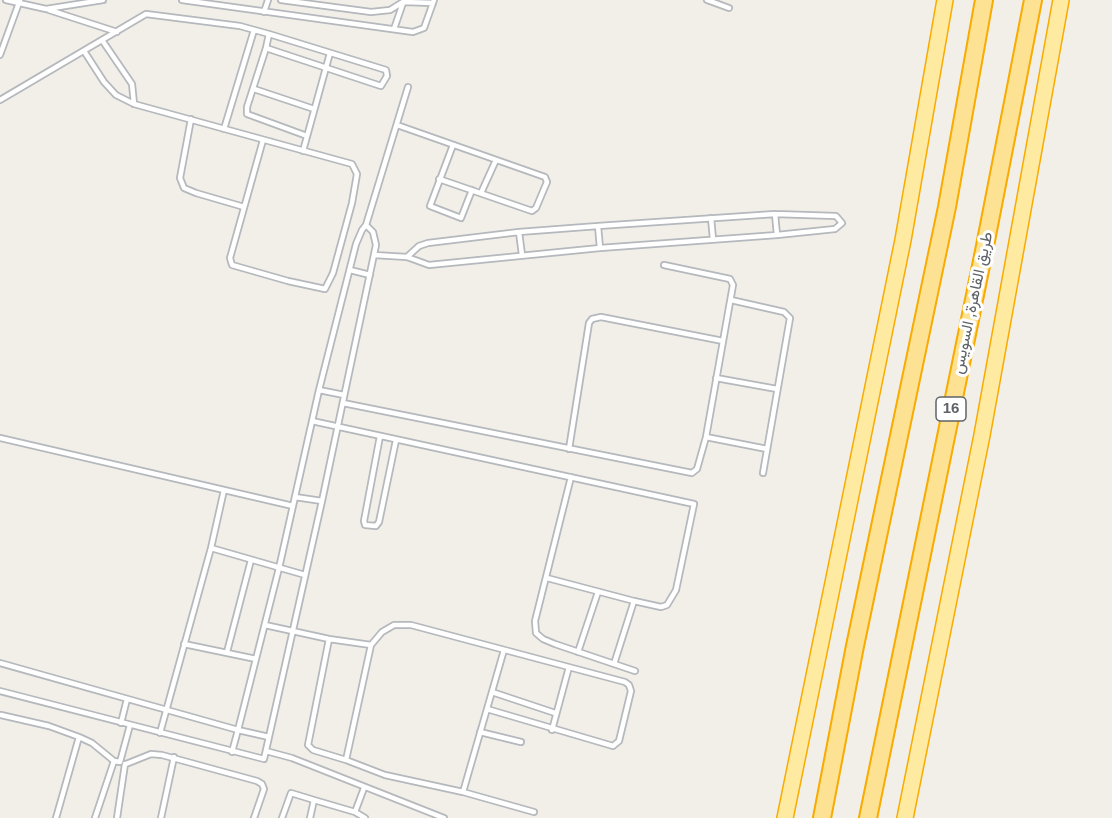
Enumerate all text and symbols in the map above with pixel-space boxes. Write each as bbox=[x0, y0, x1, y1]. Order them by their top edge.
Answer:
street label: طريق القاهرة, السويس bbox=[949, 230, 997, 376]
road number: 16 bbox=[936, 397, 966, 421]

